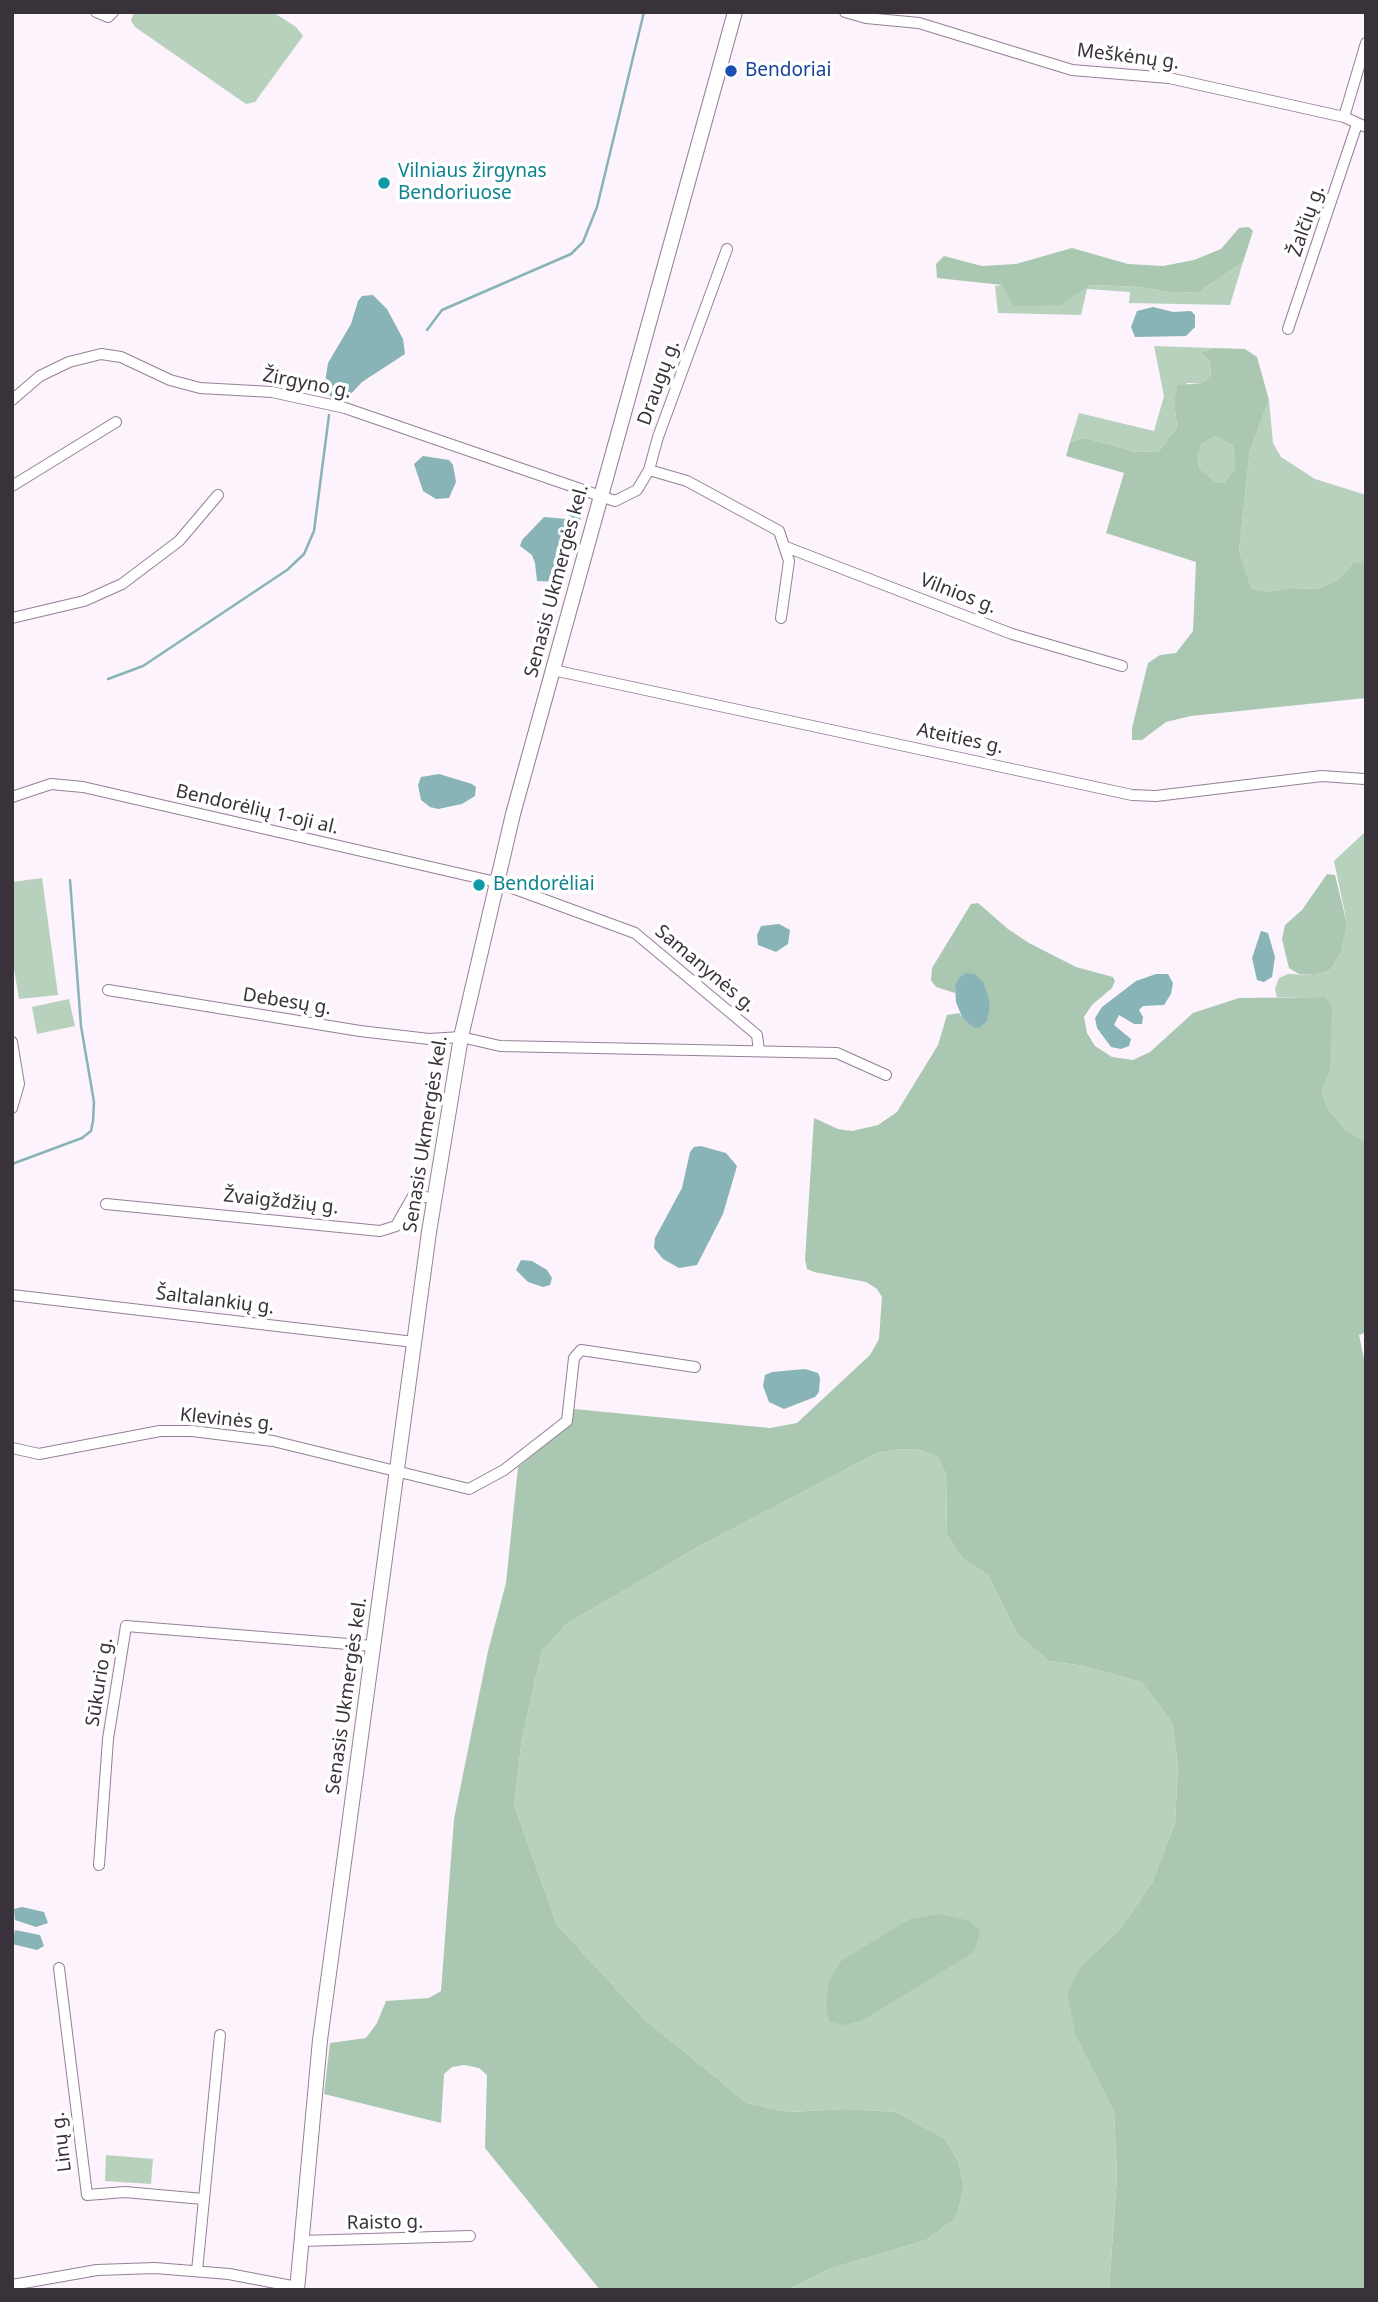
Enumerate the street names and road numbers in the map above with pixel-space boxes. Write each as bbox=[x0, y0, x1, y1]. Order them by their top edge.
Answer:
street label: Meškėnų g. bbox=[1075, 39, 1181, 75]
street label: Žalčių g. bbox=[1284, 182, 1330, 260]
street label: Draugų g. bbox=[633, 337, 685, 429]
street label: Žirgyno g. bbox=[261, 364, 353, 404]
street label: Senasis Ukmergės kel. bbox=[520, 482, 594, 680]
street label: Vilnios g. bbox=[916, 569, 1000, 619]
street label: Ateities g. bbox=[915, 719, 1005, 759]
street label: Bendorėlių 1-oji al. bbox=[173, 780, 341, 840]
street label: Samanynės g. bbox=[650, 920, 760, 1018]
street label: Debesų g. bbox=[241, 984, 333, 1020]
street label: Senasis Ukmergės kel. bbox=[399, 1034, 453, 1234]
street label: Žvaigždžių g. bbox=[222, 1185, 340, 1219]
street label: Šaltalankių g. bbox=[154, 1282, 276, 1320]
street label: Klevinės g. bbox=[179, 1404, 275, 1436]
street label: Senasis Ukmergės kel. bbox=[322, 1596, 372, 1796]
street label: Sūkurio g. bbox=[82, 1636, 118, 1728]
street label: Linų g. bbox=[47, 2111, 77, 2173]
street label: Raisto g. bbox=[347, 2211, 423, 2235]

